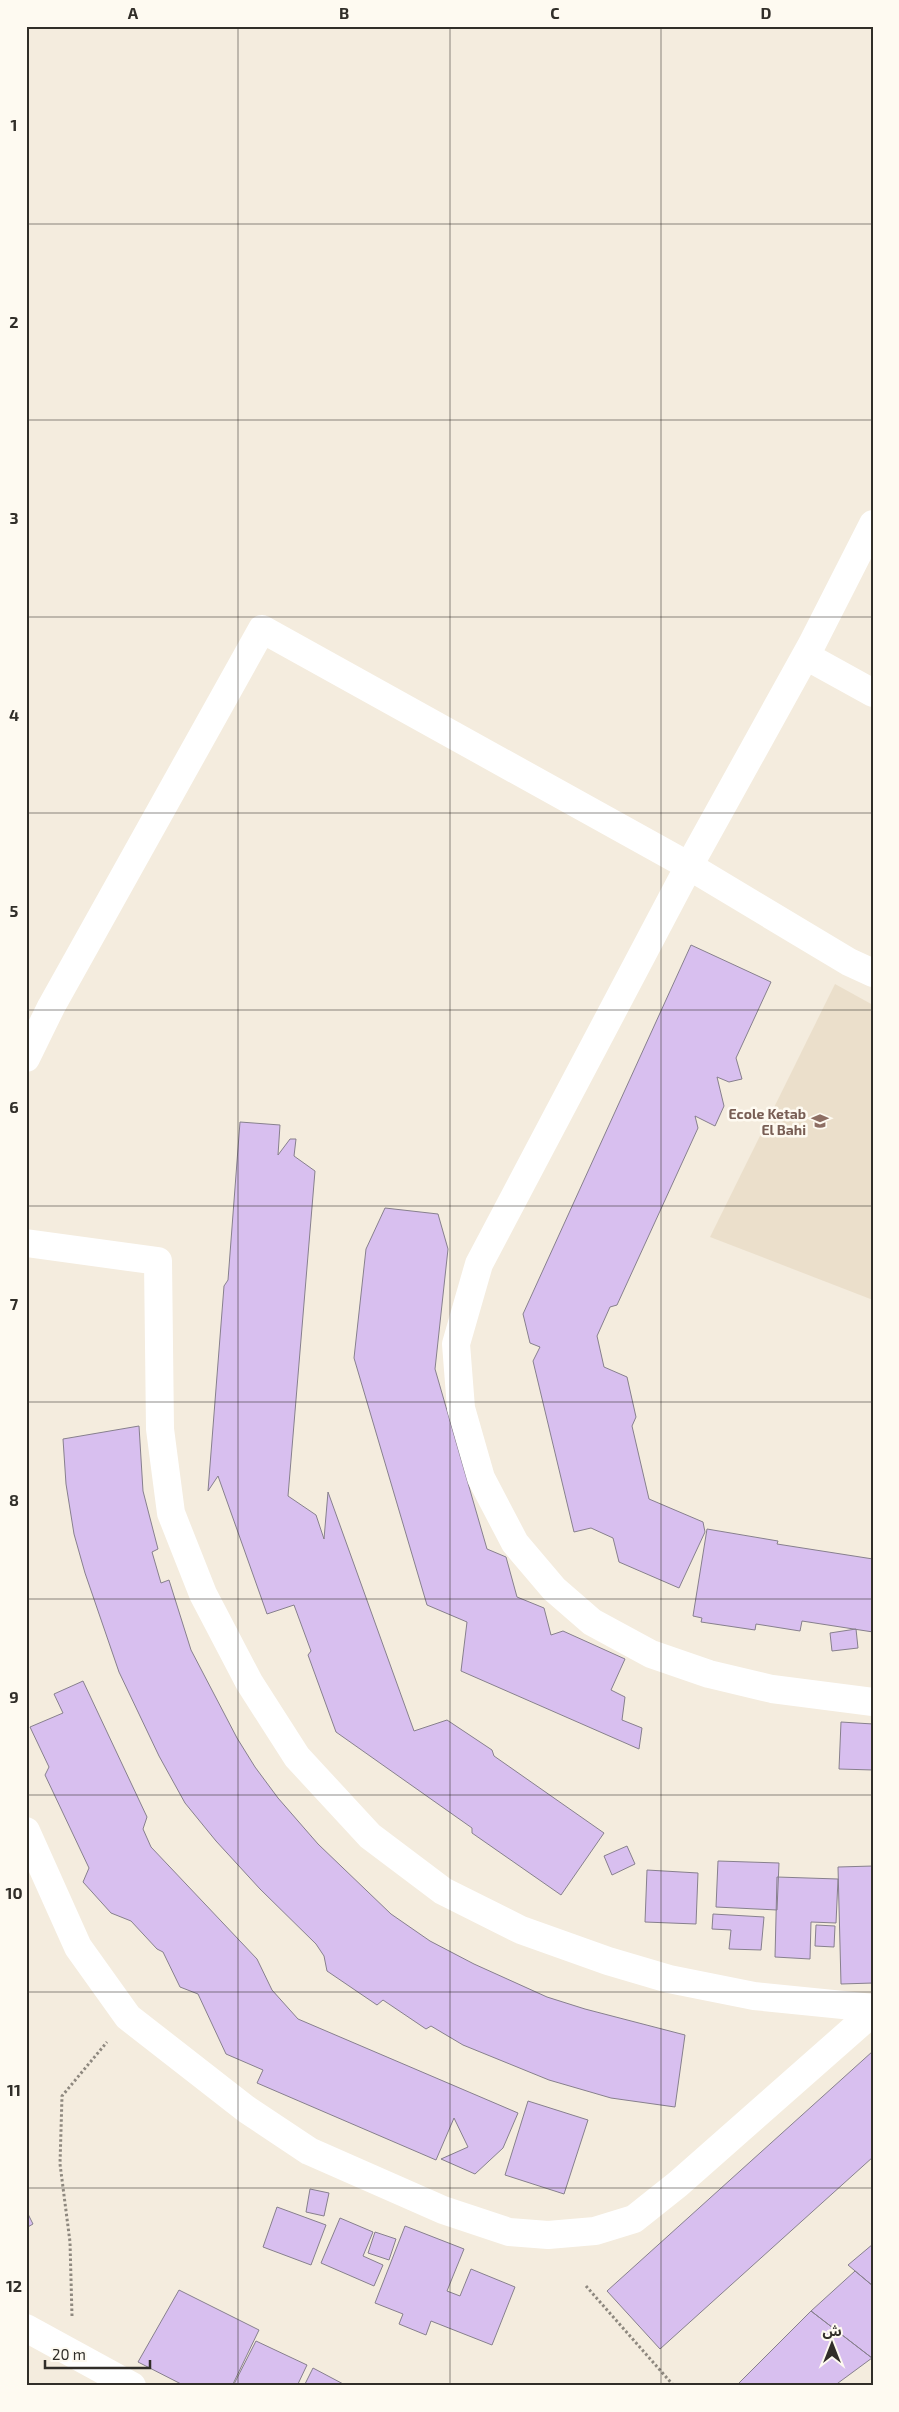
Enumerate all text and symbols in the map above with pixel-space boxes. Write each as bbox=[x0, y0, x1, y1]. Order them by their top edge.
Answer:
text: A bbox=[128, 3, 139, 22]
text: B bbox=[339, 3, 349, 22]
text: C bbox=[550, 3, 560, 22]
text: D bbox=[761, 3, 772, 22]
text: 1 bbox=[11, 115, 17, 134]
text: 2 bbox=[9, 312, 19, 331]
text: 3 bbox=[9, 508, 19, 527]
text: 4 bbox=[9, 705, 19, 724]
text: 5 bbox=[10, 901, 19, 920]
text: 6 bbox=[9, 1097, 19, 1116]
place label: Ecole Ketab El Bahi bbox=[729, 1105, 806, 1138]
school or university icon: Ecole Ketab El Bahi bbox=[810, 1111, 830, 1131]
text: 7 bbox=[10, 1294, 19, 1313]
text: 8 bbox=[9, 1490, 19, 1509]
text: 9 bbox=[9, 1687, 19, 1706]
text: 10 bbox=[5, 1883, 23, 1902]
text: 11 bbox=[7, 2080, 21, 2099]
text: 12 bbox=[6, 2276, 22, 2295]
north arrow bbox=[806, 2320, 856, 2370]
text: ش bbox=[822, 2322, 842, 2339]
scale bar bbox=[45, 2337, 150, 2369]
text: 20 m bbox=[52, 2345, 86, 2363]

